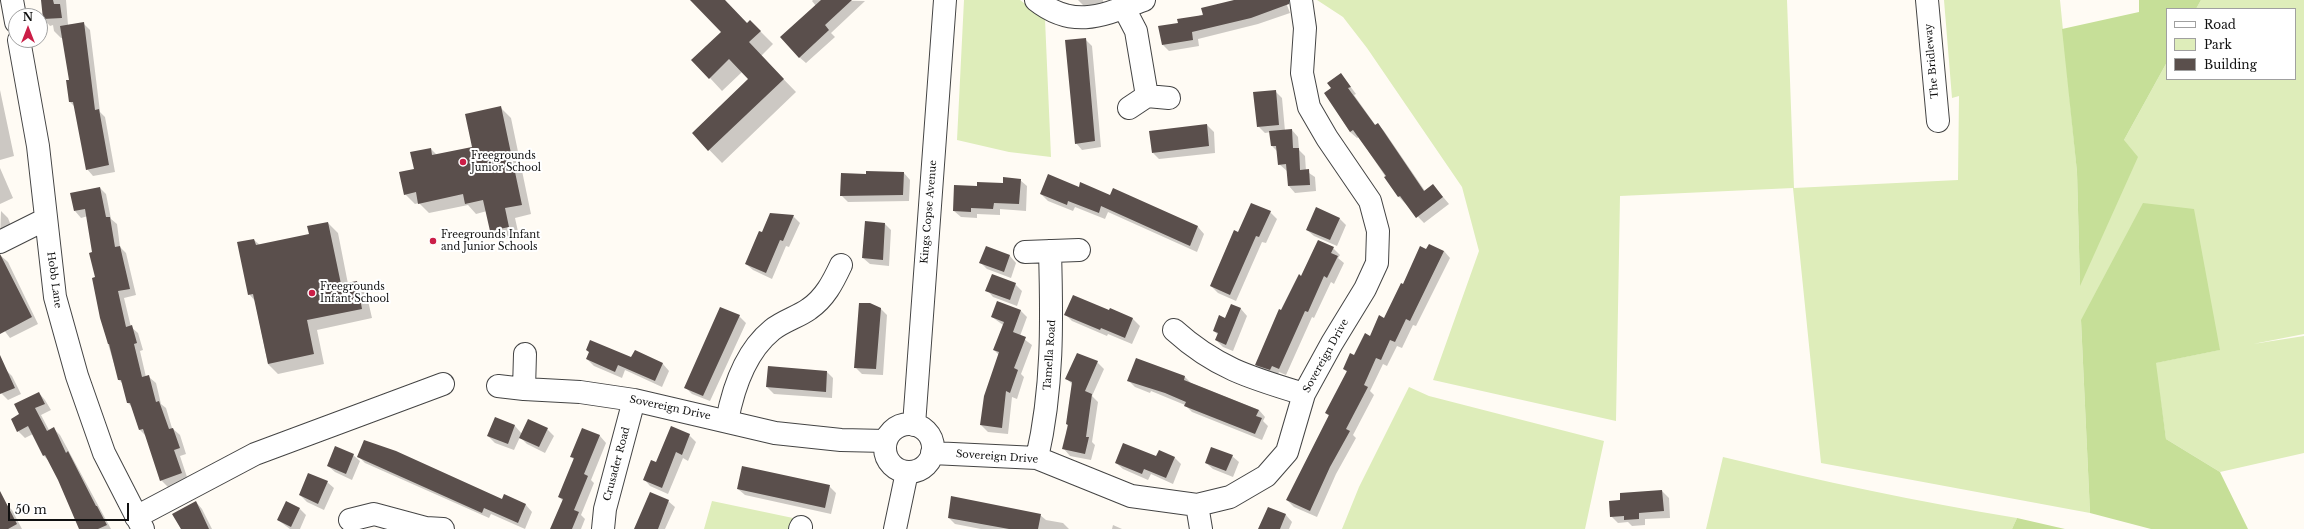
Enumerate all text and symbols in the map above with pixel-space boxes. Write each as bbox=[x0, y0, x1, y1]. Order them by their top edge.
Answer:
north arrow bbox=[8, 8, 48, 48]
legend bbox=[2166, 8, 2296, 80]
text: N bbox=[23, 10, 33, 24]
text: Road bbox=[2204, 17, 2236, 32]
street label: The Bridleway bbox=[1923, 23, 1941, 99]
text: Park bbox=[2204, 37, 2232, 52]
text: Building bbox=[2204, 57, 2257, 72]
place label: Freegrounds Junior School bbox=[471, 150, 541, 174]
marker: Freegrounds Junior School bbox=[458, 157, 468, 167]
street label: Kings Copse Avenue bbox=[918, 160, 940, 264]
place label: Freegrounds Infant and Junior Schools bbox=[441, 229, 540, 252]
marker: Freegrounds Infant and Junior Schools bbox=[428, 236, 438, 246]
street label: Hobb Lane bbox=[44, 251, 64, 309]
place label: Freegrounds Infant School bbox=[320, 281, 389, 304]
marker: Freegrounds Infant School bbox=[307, 288, 317, 298]
street label: Sovereign Drive bbox=[1301, 317, 1351, 395]
street label: Tamella Road bbox=[1042, 319, 1058, 391]
street label: Sovereign Drive bbox=[628, 394, 712, 422]
street label: Crusader Road bbox=[601, 426, 633, 502]
street label: Sovereign Drive bbox=[955, 448, 1039, 466]
scale bar bbox=[10, 495, 131, 521]
text: 50 m bbox=[15, 502, 47, 517]

